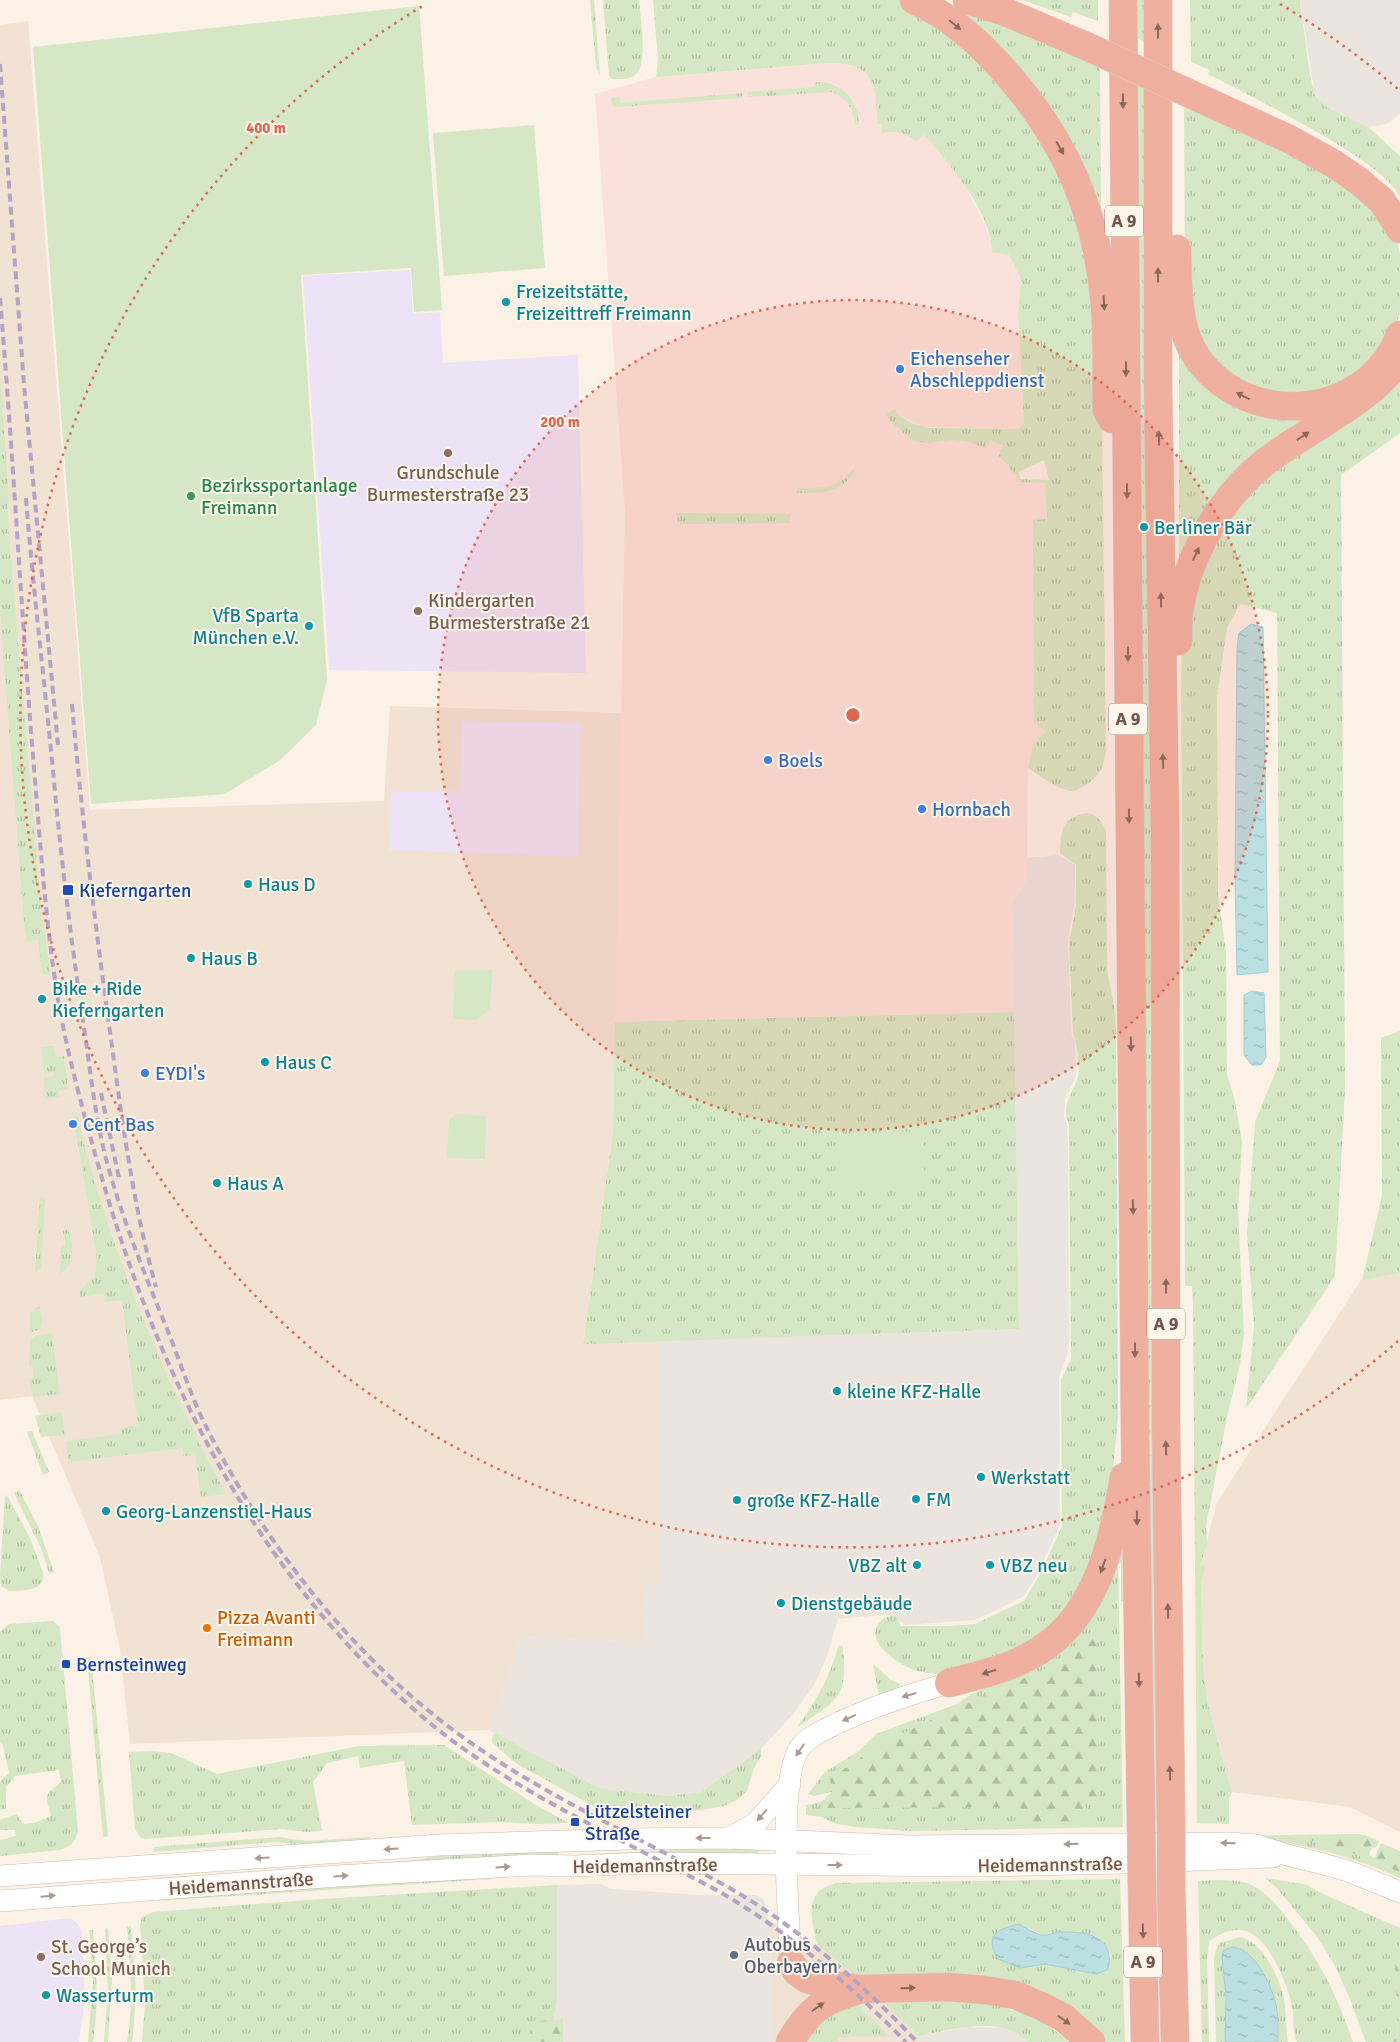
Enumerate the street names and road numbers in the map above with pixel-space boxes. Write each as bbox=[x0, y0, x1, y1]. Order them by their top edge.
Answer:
road number: A 9 bbox=[1105, 206, 1143, 237]
road number: A 9 bbox=[1109, 704, 1147, 734]
road number: A 9 bbox=[1147, 1308, 1185, 1340]
street label: Heidemannstraße bbox=[977, 1852, 1123, 1878]
street label: Heidemannstraße bbox=[572, 1853, 718, 1879]
street label: Heidemannstraße bbox=[168, 1867, 314, 1901]
road number: A 9 bbox=[1124, 1946, 1162, 1978]

